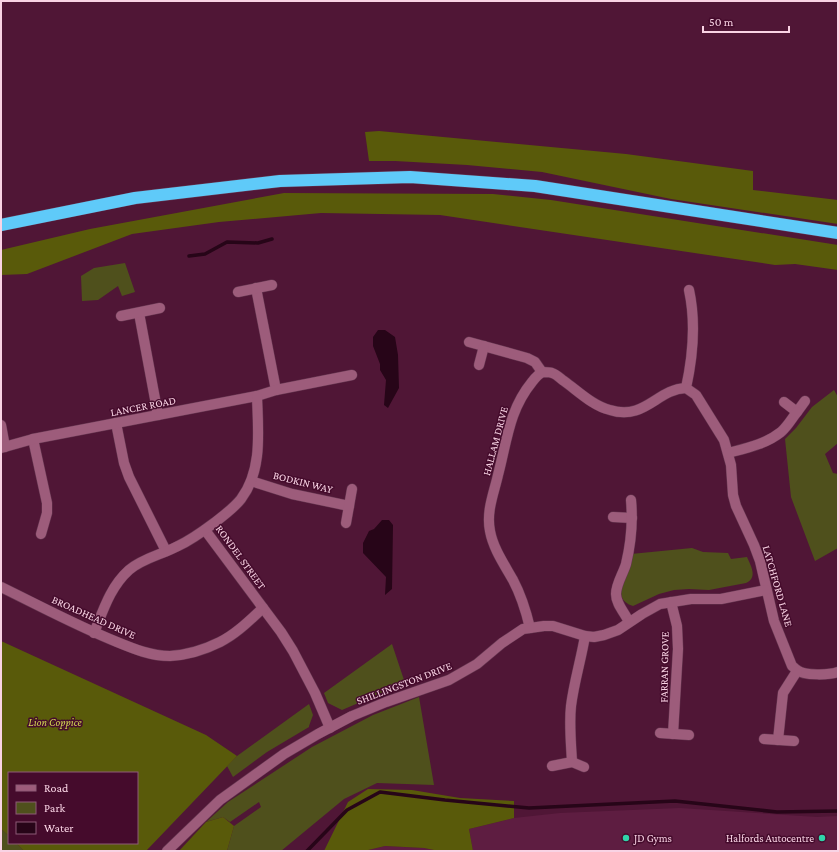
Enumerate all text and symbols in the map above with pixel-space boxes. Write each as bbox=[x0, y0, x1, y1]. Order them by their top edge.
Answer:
scale bar bbox=[703, 8, 789, 34]
text: 50 m bbox=[709, 15, 734, 29]
street label: LANCER ROAD bbox=[109, 394, 177, 418]
street label: HALLAM DRIVE bbox=[480, 405, 510, 477]
street label: BODKIN WAY bbox=[272, 469, 334, 495]
street label: RONDEL STREET bbox=[214, 523, 268, 591]
street label: LATCHFORD LANE bbox=[761, 544, 795, 628]
street label: BROADHEAD DRIVE bbox=[50, 593, 138, 641]
street label: FARRAN GROVE bbox=[657, 631, 671, 703]
street label: SHILLINGSTON DRIVE bbox=[355, 659, 453, 707]
park label: Lion Coppice bbox=[28, 716, 83, 729]
legend bbox=[8, 772, 138, 844]
text: Road bbox=[44, 781, 69, 795]
text: Park bbox=[44, 801, 66, 815]
text: Water bbox=[44, 821, 74, 835]
place label: JD Gyms bbox=[633, 832, 672, 845]
place label: Halfords Autocentre bbox=[726, 832, 814, 844]
marker: JD Gyms bbox=[621, 833, 631, 843]
marker: Halfords Autocentre bbox=[817, 833, 827, 843]

